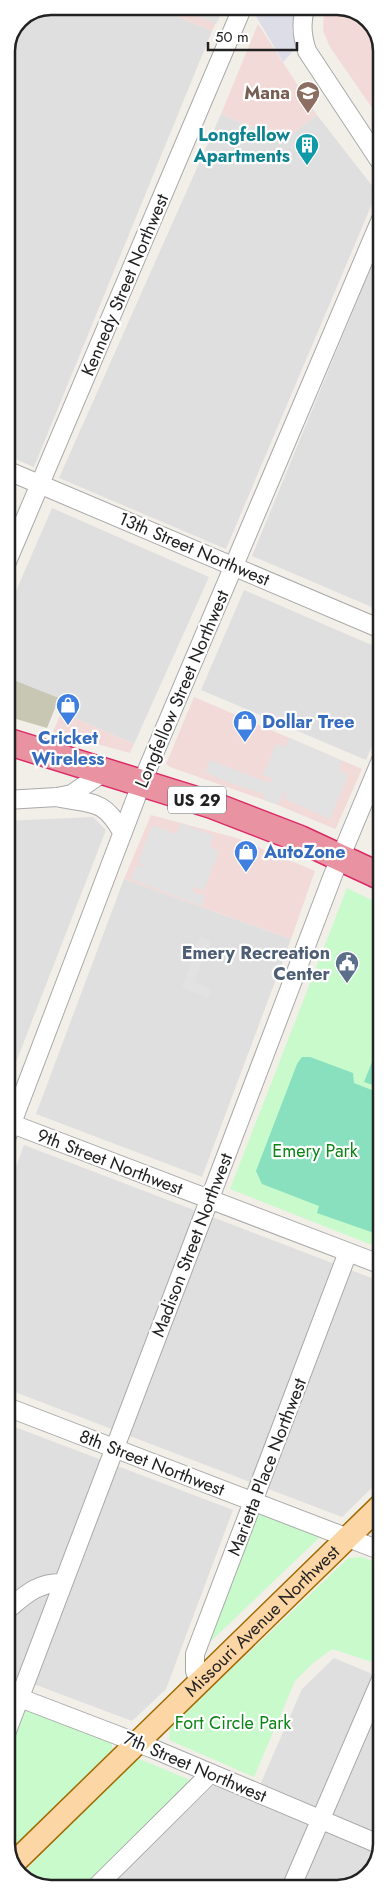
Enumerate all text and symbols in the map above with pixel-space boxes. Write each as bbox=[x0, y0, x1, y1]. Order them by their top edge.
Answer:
scale bar bbox=[208, 20, 297, 52]
text: 50 m bbox=[215, 26, 249, 48]
place label: Mana bbox=[244, 80, 290, 106]
school or university icon: Mana bbox=[295, 80, 321, 114]
place label: Longfellow Apartments bbox=[192, 122, 290, 169]
building icon: Longfellow Apartments bbox=[294, 132, 320, 166]
street label: Kennedy Street Northwest bbox=[75, 189, 175, 380]
street label: 13th Street Northwest bbox=[114, 505, 274, 593]
street label: Longfellow Street Northwest bbox=[129, 586, 236, 792]
shop icon: Cricket Wireless bbox=[55, 692, 81, 726]
shop icon: Dollar Tree bbox=[232, 709, 258, 743]
place label: Dollar Tree bbox=[262, 709, 354, 735]
place label: Cricket Wireless bbox=[31, 725, 105, 772]
road number: US 29 bbox=[168, 786, 226, 814]
shop icon: AutoZone bbox=[233, 839, 259, 873]
place label: AutoZone bbox=[263, 839, 345, 865]
place label: Emery Recreation Center bbox=[182, 940, 331, 987]
public building icon: Emery Recreation Center bbox=[334, 950, 360, 984]
street label: 9th Street Northwest bbox=[33, 1122, 187, 1202]
park label: Emery Park bbox=[272, 1138, 358, 1164]
street label: Madison Street Northwest bbox=[145, 1149, 239, 1341]
street label: Marietta Place Northwest bbox=[221, 1374, 313, 1560]
street label: 8th Street Northwest bbox=[76, 1423, 229, 1503]
street label: Missouri Avenue Northwest bbox=[179, 1539, 346, 1703]
park label: Fort Circle Park bbox=[175, 1710, 291, 1736]
street label: 7th Street Northwest bbox=[119, 1725, 271, 1809]

